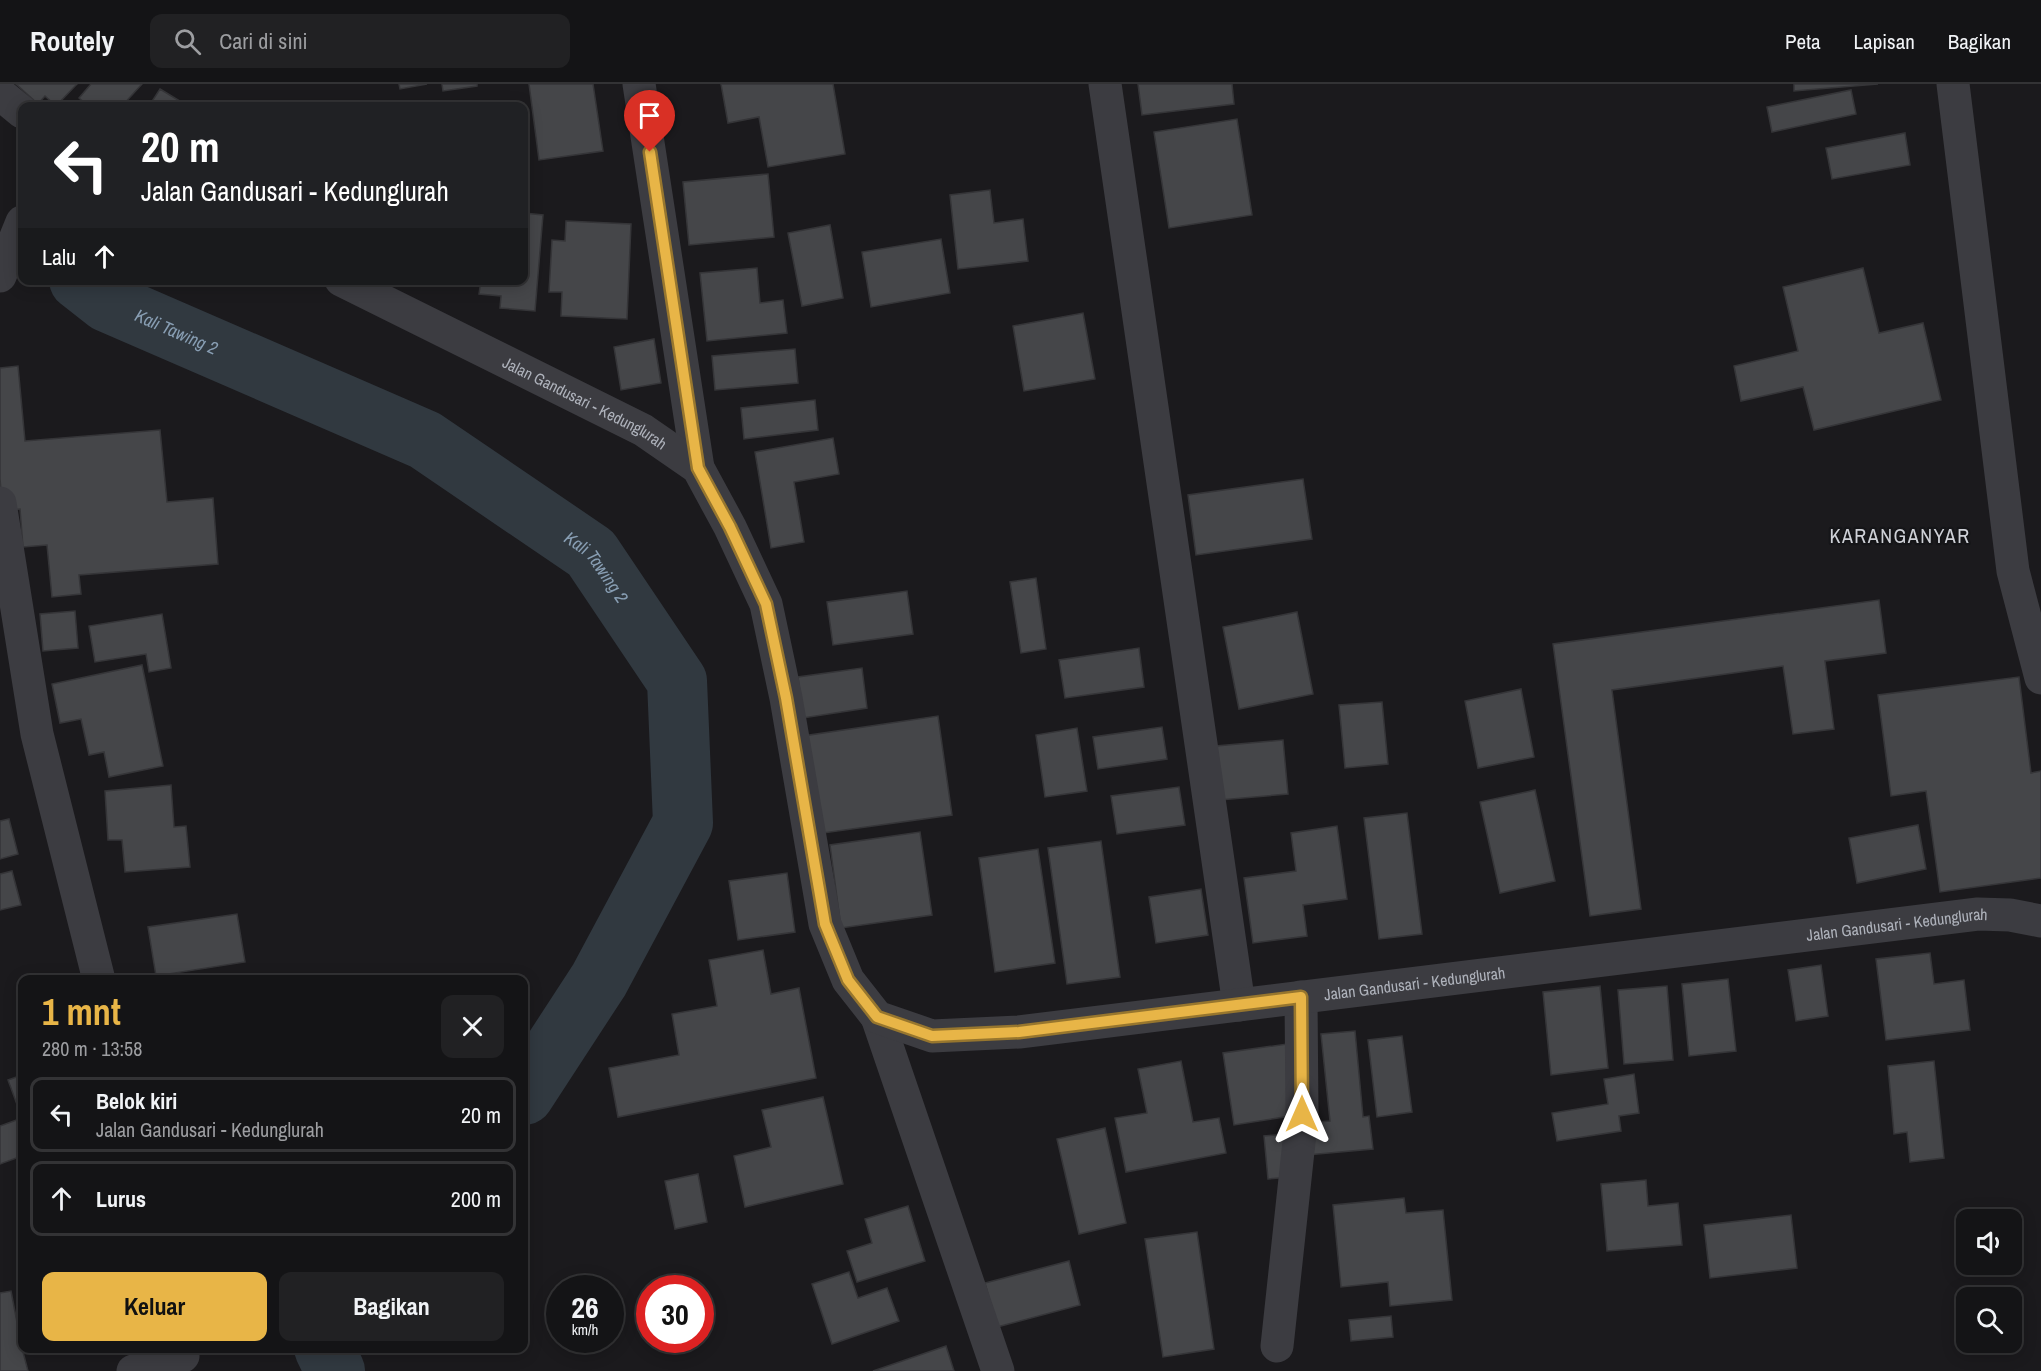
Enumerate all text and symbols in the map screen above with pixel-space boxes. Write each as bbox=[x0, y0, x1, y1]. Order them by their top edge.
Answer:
search box bbox=[150, 14, 570, 68]
text: Routely bbox=[30, 22, 114, 60]
icon: search bbox=[171, 25, 204, 58]
text: Cari di sini bbox=[219, 26, 307, 56]
text: Peta bbox=[1785, 27, 1821, 56]
text: Lapisan bbox=[1854, 27, 1915, 56]
text: Bagikan bbox=[1948, 27, 2011, 56]
pin bbox=[624, 90, 675, 152]
icon: arrive bbox=[633, 99, 666, 132]
text: 20 m bbox=[141, 119, 220, 175]
icon: left bbox=[42, 126, 120, 204]
text: Jalan Gandusari - Kedunglurah bbox=[141, 173, 449, 209]
icon: ahead bbox=[88, 240, 121, 273]
text: Lalu bbox=[42, 242, 76, 272]
water label: Kali Tawing 2 bbox=[131, 303, 222, 361]
street label: Jalan Gandusari - Kedunglurah bbox=[499, 351, 671, 454]
district label: KARANGANYAR bbox=[1829, 522, 1971, 549]
water label: Kali Tawing 2 bbox=[559, 525, 635, 608]
street label: Jalan Gandusari - Kedunglurah bbox=[1805, 903, 1988, 946]
street label: Jalan Gandusari - Kedunglurah bbox=[1323, 961, 1506, 1005]
text: 1 mnt bbox=[42, 988, 121, 1036]
button: close bbox=[441, 995, 504, 1058]
text: 280 m · 13:58 bbox=[42, 1035, 142, 1062]
position arrow bbox=[1270, 1082, 1334, 1146]
text: Belok kiri bbox=[96, 1086, 177, 1116]
icon: left bbox=[45, 1098, 78, 1131]
text: 20 m bbox=[461, 1100, 501, 1130]
text: Jalan Gandusari - Kedunglurah bbox=[96, 1116, 324, 1143]
icon: ahead bbox=[45, 1182, 78, 1215]
text: Lurus bbox=[96, 1184, 146, 1214]
text: 200 m bbox=[451, 1184, 501, 1214]
map controls bbox=[1956, 1209, 2022, 1353]
button: sound bbox=[1956, 1209, 2022, 1275]
button: Keluar bbox=[42, 1272, 267, 1341]
button: Bagikan bbox=[279, 1272, 504, 1341]
speed limit sign: 30 bbox=[636, 1275, 714, 1353]
text: 26 bbox=[571, 1287, 599, 1327]
button: search bbox=[1956, 1287, 2022, 1353]
text: km/h bbox=[572, 1319, 598, 1340]

